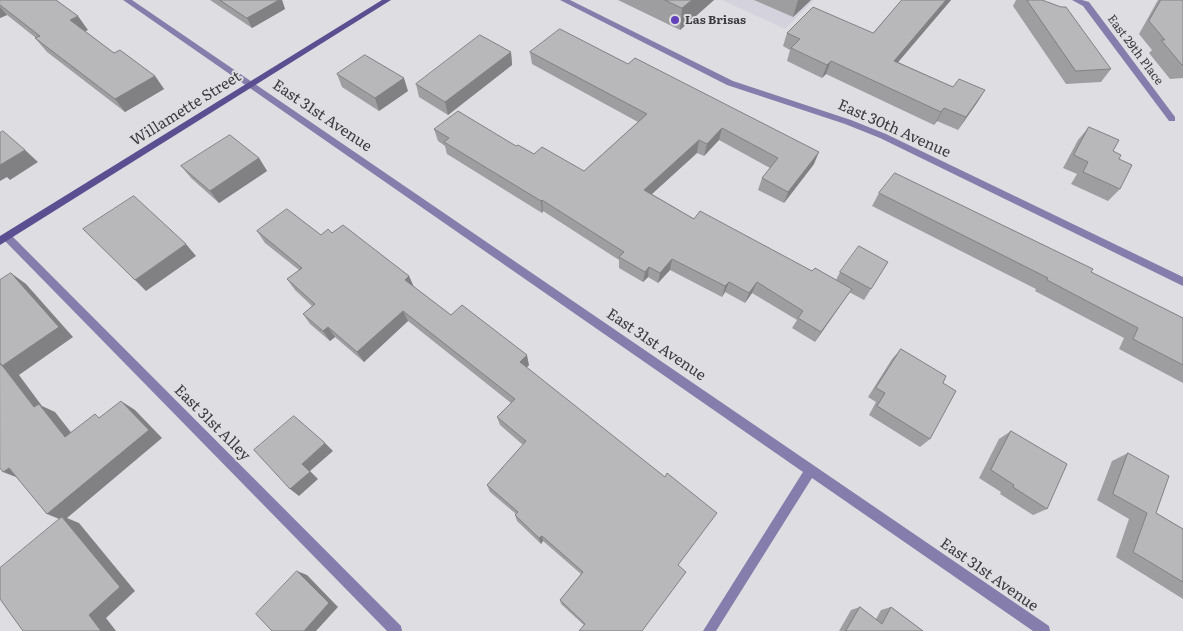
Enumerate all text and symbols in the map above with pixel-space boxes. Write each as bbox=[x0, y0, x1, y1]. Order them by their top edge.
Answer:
street label: East 29th Place bbox=[1104, 12, 1166, 88]
place label: Las Brisas bbox=[685, 13, 746, 27]
marker: Las Brisas bbox=[669, 14, 681, 26]
street label: Willamette Street bbox=[127, 68, 245, 150]
street label: East 31st Avenue bbox=[269, 76, 375, 156]
street label: East 30th Avenue bbox=[835, 96, 953, 162]
street label: East 31st Avenue bbox=[603, 305, 709, 385]
street label: East 31st Alley bbox=[170, 381, 254, 465]
street label: East 31st Avenue bbox=[936, 534, 1042, 616]

